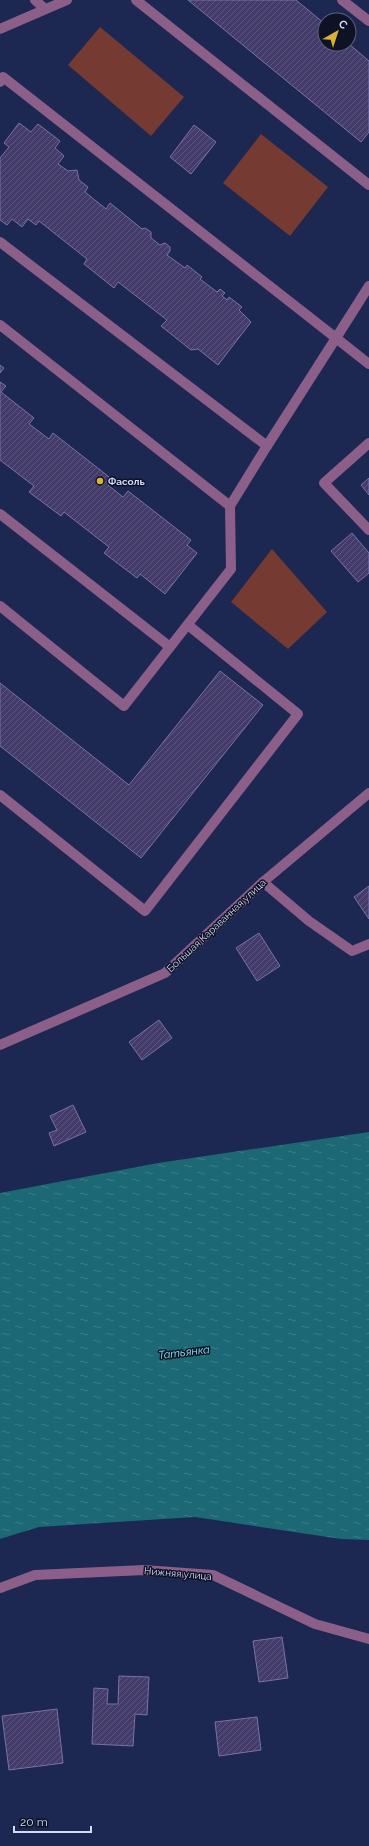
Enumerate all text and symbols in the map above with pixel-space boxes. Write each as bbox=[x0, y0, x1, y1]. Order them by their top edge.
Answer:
north arrow bbox=[317, 12, 357, 52]
text: С bbox=[336, 17, 350, 32]
marker: Фасоль bbox=[95, 476, 105, 486]
place label: Фасоль bbox=[108, 476, 146, 487]
street label: Большая Караванная улица bbox=[165, 877, 268, 974]
water label: Татьянка bbox=[158, 1343, 211, 1362]
street label: Нижняя улица bbox=[144, 1565, 212, 1582]
scale bar bbox=[14, 1808, 91, 1834]
text: 20 m bbox=[20, 1815, 48, 1829]

